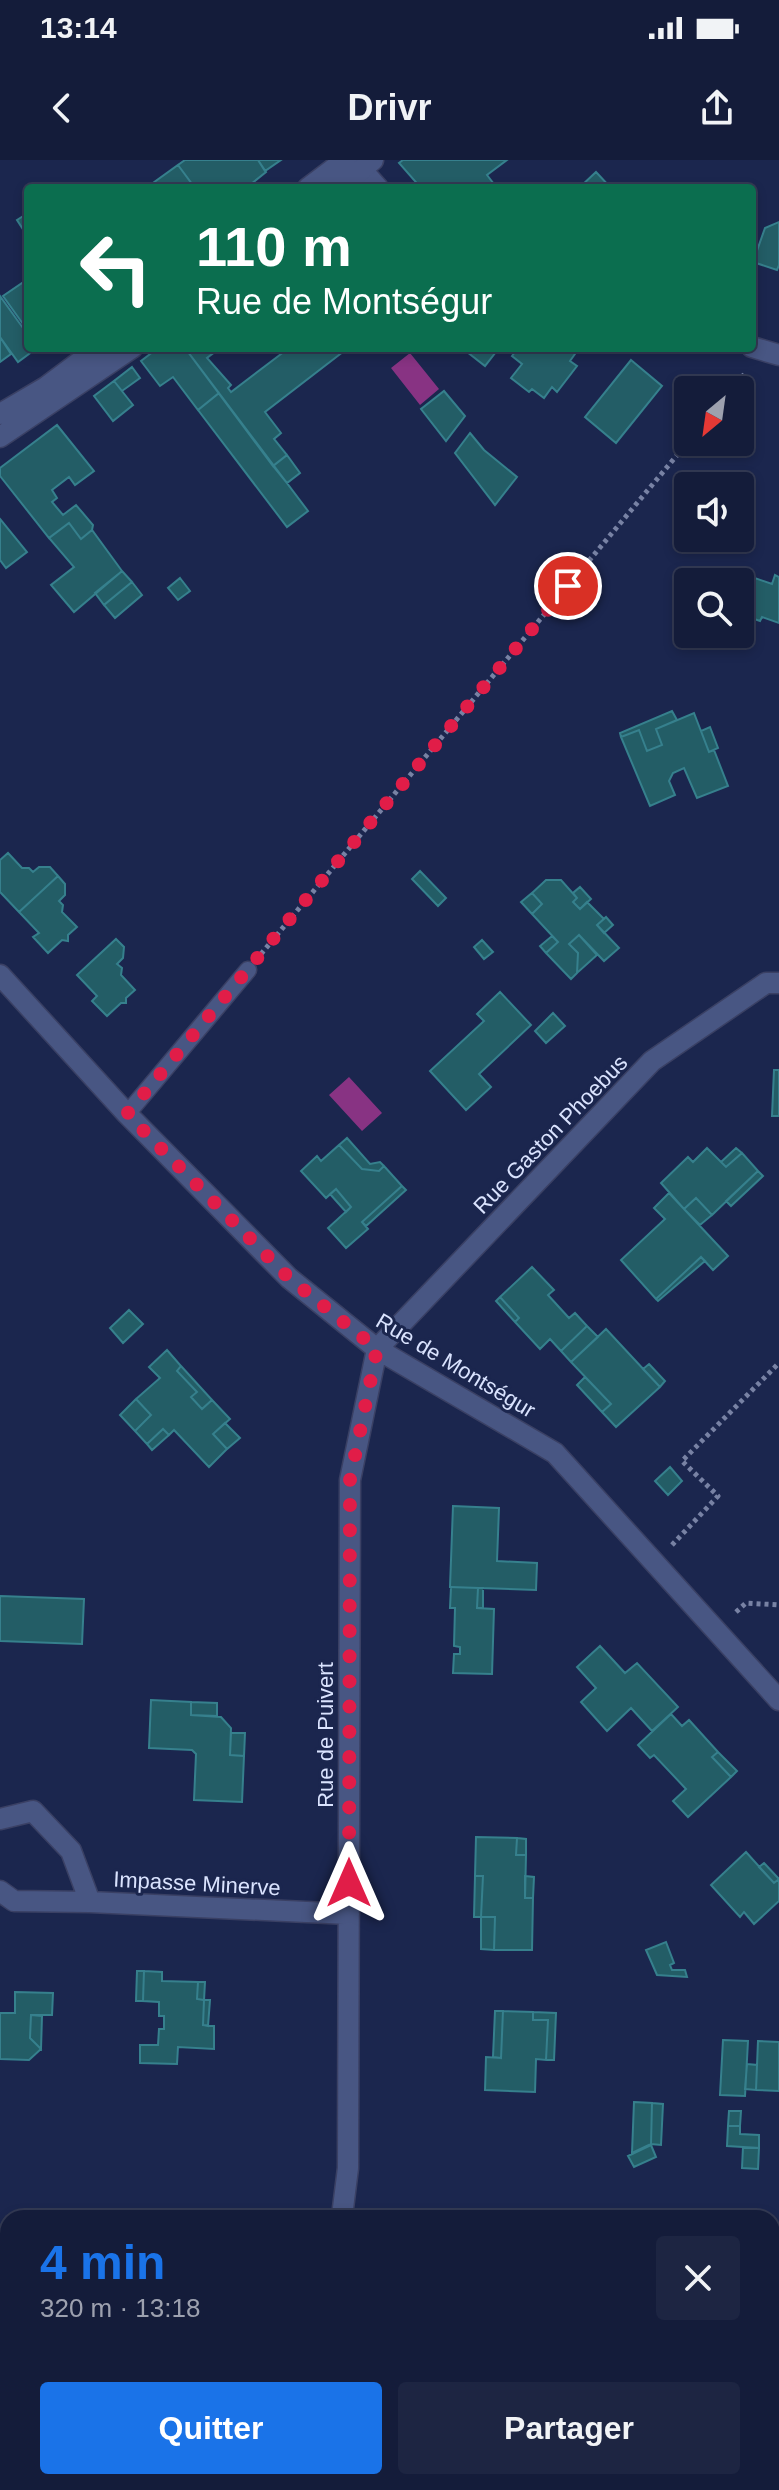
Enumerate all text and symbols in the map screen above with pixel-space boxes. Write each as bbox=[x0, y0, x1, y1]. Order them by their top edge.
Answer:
text: 13:14 bbox=[40, 11, 117, 44]
icon: back bbox=[40, 86, 84, 130]
icon: share bbox=[695, 86, 739, 130]
text: Drivr bbox=[347, 87, 432, 128]
text: 110 m bbox=[196, 215, 352, 278]
icon: left bbox=[64, 216, 168, 320]
text: Rue de Montségur bbox=[196, 281, 492, 322]
north arrow bbox=[674, 376, 754, 456]
map controls bbox=[674, 376, 754, 648]
button: sound bbox=[674, 472, 754, 552]
pin bbox=[534, 552, 602, 620]
icon: arrive bbox=[546, 564, 590, 608]
button: search bbox=[674, 568, 754, 648]
street label: Rue Gaston Phoebus bbox=[468, 1050, 632, 1219]
street label: Rue de Montségur bbox=[372, 1308, 540, 1423]
street label: Rue de Puivert bbox=[313, 1662, 338, 1808]
position arrow bbox=[307, 1841, 391, 1925]
street label: Impasse Minerve bbox=[113, 1867, 281, 1900]
text: 4 min bbox=[40, 2236, 165, 2289]
button: close bbox=[656, 2236, 740, 2320]
text: 320 m · 13:18 bbox=[40, 2293, 200, 2323]
button: Quitter bbox=[40, 2382, 382, 2474]
button: Partager bbox=[398, 2382, 740, 2474]

